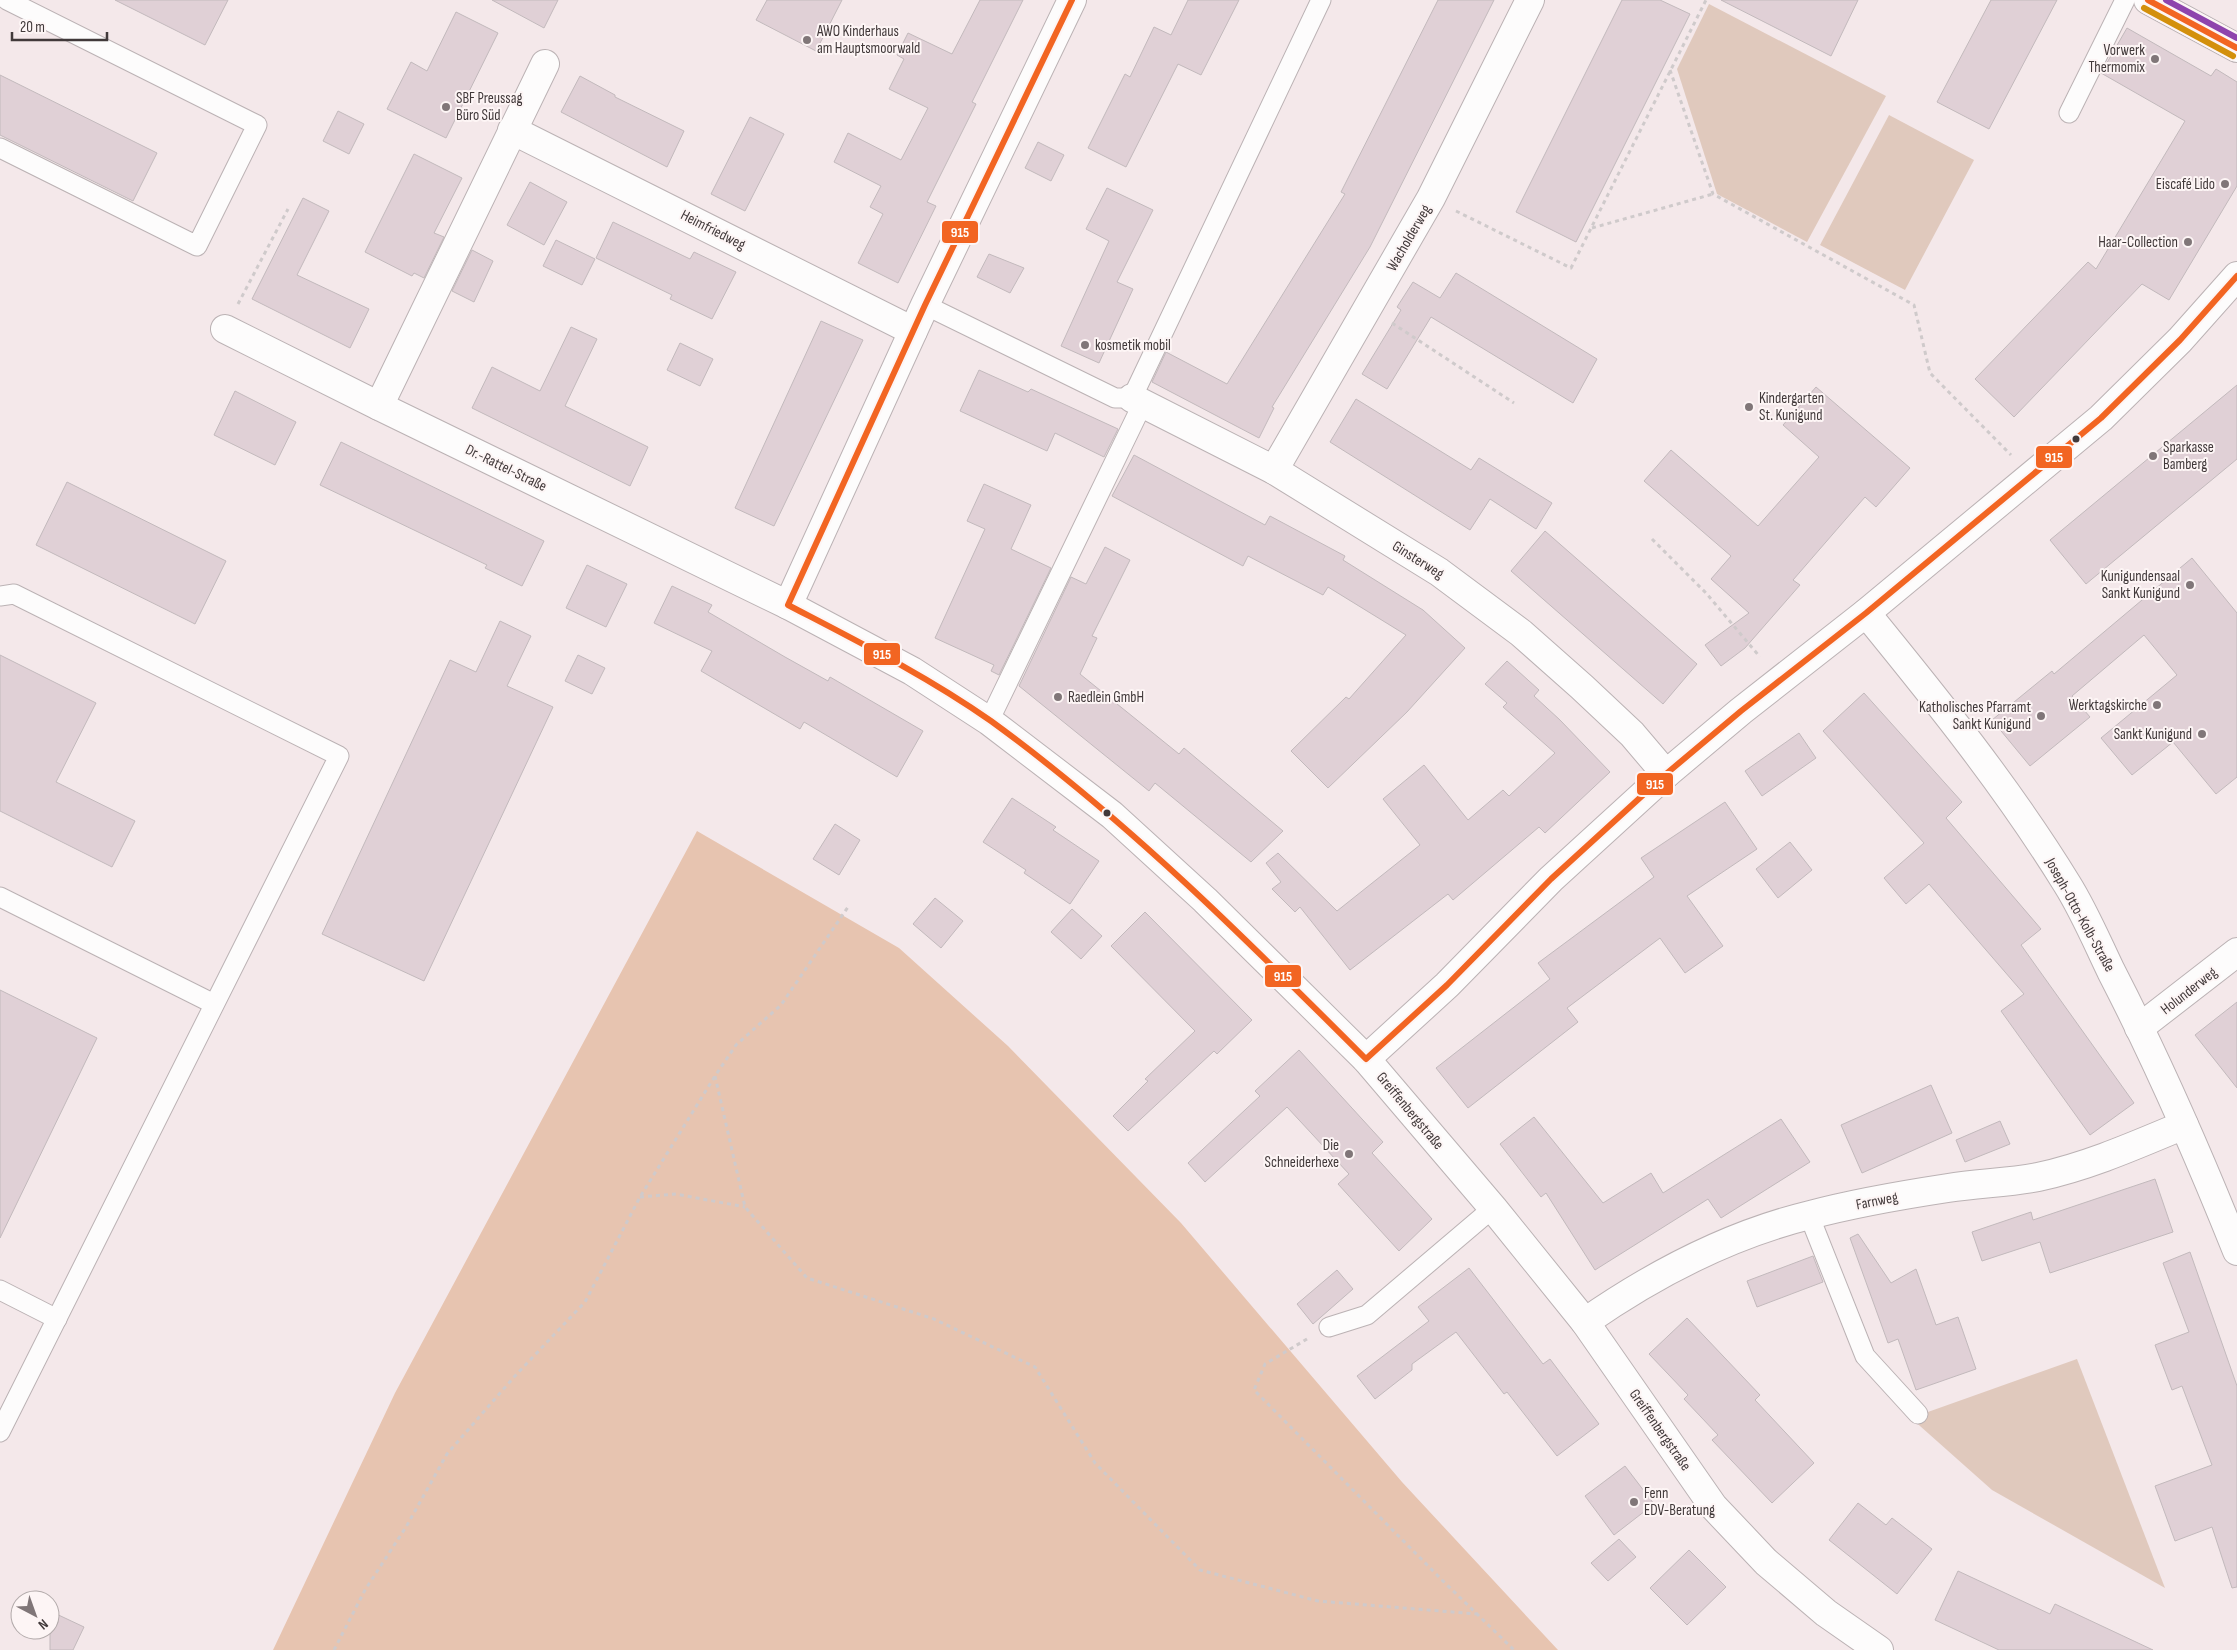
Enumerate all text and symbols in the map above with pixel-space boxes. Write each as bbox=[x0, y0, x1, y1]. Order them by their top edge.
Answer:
scale bar bbox=[12, 10, 108, 42]
text: 20 m bbox=[20, 18, 45, 37]
place label: AWO Kinderhaus am Hauptsmoorwald bbox=[816, 22, 920, 58]
marker: AWO Kinderhaus am Hauptsmoorwald bbox=[801, 34, 813, 46]
place label: Vorwerk Thermomix bbox=[2088, 41, 2145, 77]
marker: Vorwerk Thermomix bbox=[2149, 53, 2161, 65]
place label: SBF Preussag Büro Süd bbox=[456, 89, 522, 125]
marker: SBF Preussag Büro Süd bbox=[440, 101, 452, 113]
place label: Eiscafé Lido bbox=[2156, 175, 2215, 194]
marker: Eiscafé Lido bbox=[2219, 178, 2231, 190]
street label: Wacholderweg bbox=[1382, 201, 1436, 275]
street label: Heimfriedweg bbox=[677, 206, 749, 254]
line badge: 915 bbox=[941, 220, 979, 244]
text: 915 bbox=[951, 224, 969, 241]
place label: Haar-Collection bbox=[2098, 233, 2178, 252]
marker: Haar-Collection bbox=[2182, 236, 2194, 248]
place label: kosmetik mobil bbox=[1095, 336, 1171, 355]
marker: kosmetik mobil bbox=[1079, 339, 1091, 351]
place label: Kindergarten St. Kunigund bbox=[1759, 389, 1824, 425]
marker: Kindergarten St. Kunigund bbox=[1743, 401, 1755, 413]
unlabelled marker bbox=[2071, 434, 2081, 444]
place label: Sparkasse Bamberg bbox=[2163, 438, 2214, 474]
street label: Dr.-Rattel-Straße bbox=[462, 440, 550, 496]
line badge: 915 bbox=[2035, 445, 2073, 469]
text: 915 bbox=[2045, 449, 2063, 466]
marker: Sparkasse Bamberg bbox=[2147, 450, 2159, 462]
street label: Ginsterweg bbox=[1389, 537, 1447, 583]
place label: Kunigundensaal Sankt Kunigund bbox=[2101, 567, 2180, 603]
marker: Kunigundensaal Sankt Kunigund bbox=[2184, 579, 2196, 591]
line badge: 915 bbox=[863, 642, 901, 666]
text: 915 bbox=[873, 646, 891, 663]
place label: Raedlein GmbH bbox=[1068, 688, 1144, 707]
marker: Raedlein GmbH bbox=[1052, 691, 1064, 703]
place label: Werktagskirche bbox=[2069, 696, 2147, 715]
place label: Katholisches Pfarramt Sankt Kunigund bbox=[1919, 698, 2031, 734]
marker: Werktagskirche bbox=[2151, 699, 2163, 711]
marker: Katholisches Pfarramt Sankt Kunigund bbox=[2035, 710, 2047, 722]
place label: Sankt Kunigund bbox=[2114, 725, 2192, 744]
marker: Sankt Kunigund bbox=[2196, 728, 2208, 740]
line badge: 915 bbox=[1636, 772, 1674, 796]
text: 915 bbox=[1646, 776, 1664, 793]
unlabelled marker bbox=[1102, 808, 1112, 818]
street label: Joseph-Otto-Kolb-Straße bbox=[2040, 854, 2119, 975]
street label: Holunderweg bbox=[2157, 963, 2221, 1019]
line badge: 915 bbox=[1264, 964, 1302, 988]
text: 915 bbox=[1274, 968, 1292, 985]
street label: Greiffenbergstraße bbox=[1372, 1068, 1448, 1154]
place label: Die Schneiderhexe bbox=[1265, 1136, 1339, 1172]
marker: Die Schneiderhexe bbox=[1343, 1148, 1355, 1160]
street label: Farnweg bbox=[1854, 1188, 1900, 1214]
street label: Greiffenbergstraße bbox=[1625, 1385, 1695, 1475]
place label: Fenn EDV-Beratung bbox=[1644, 1484, 1715, 1520]
marker: Fenn EDV-Beratung bbox=[1628, 1496, 1640, 1508]
north arrow bbox=[10, 1590, 60, 1640]
text: N bbox=[35, 1616, 52, 1633]

